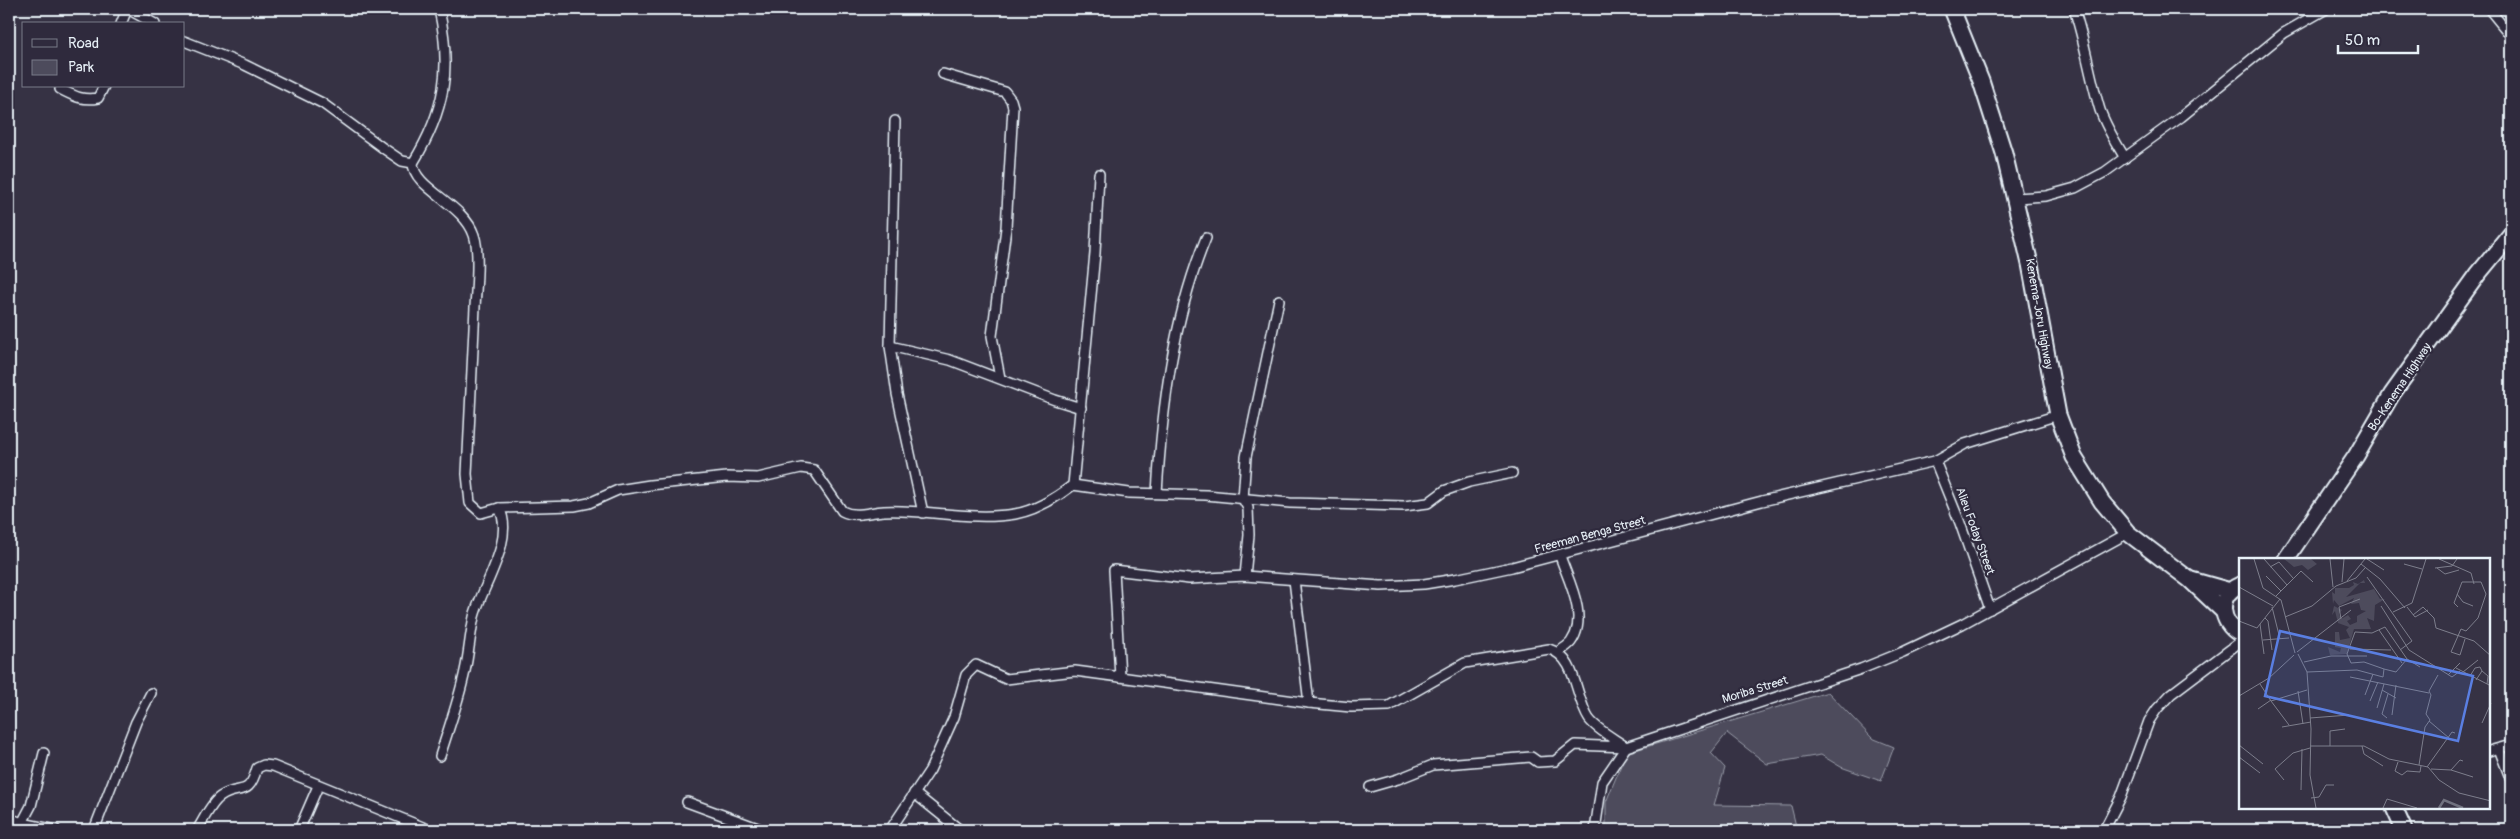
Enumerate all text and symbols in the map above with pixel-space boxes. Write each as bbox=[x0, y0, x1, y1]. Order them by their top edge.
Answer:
legend bbox=[22, 22, 185, 88]
scale bar bbox=[2338, 22, 2418, 54]
text: 50 m bbox=[2345, 31, 2380, 50]
text: Road bbox=[68, 34, 99, 53]
text: Park bbox=[68, 58, 95, 77]
street label: Kenema-Joru Highway bbox=[2022, 257, 2056, 371]
street label: Bo-Kenema Highway bbox=[2365, 340, 2435, 434]
street label: Alieu Foday Street bbox=[1952, 485, 1998, 577]
street label: Freeman Benga Street bbox=[1533, 513, 1647, 557]
inset map bbox=[2239, 558, 2490, 809]
street label: Moriba Street bbox=[1720, 673, 1790, 707]

